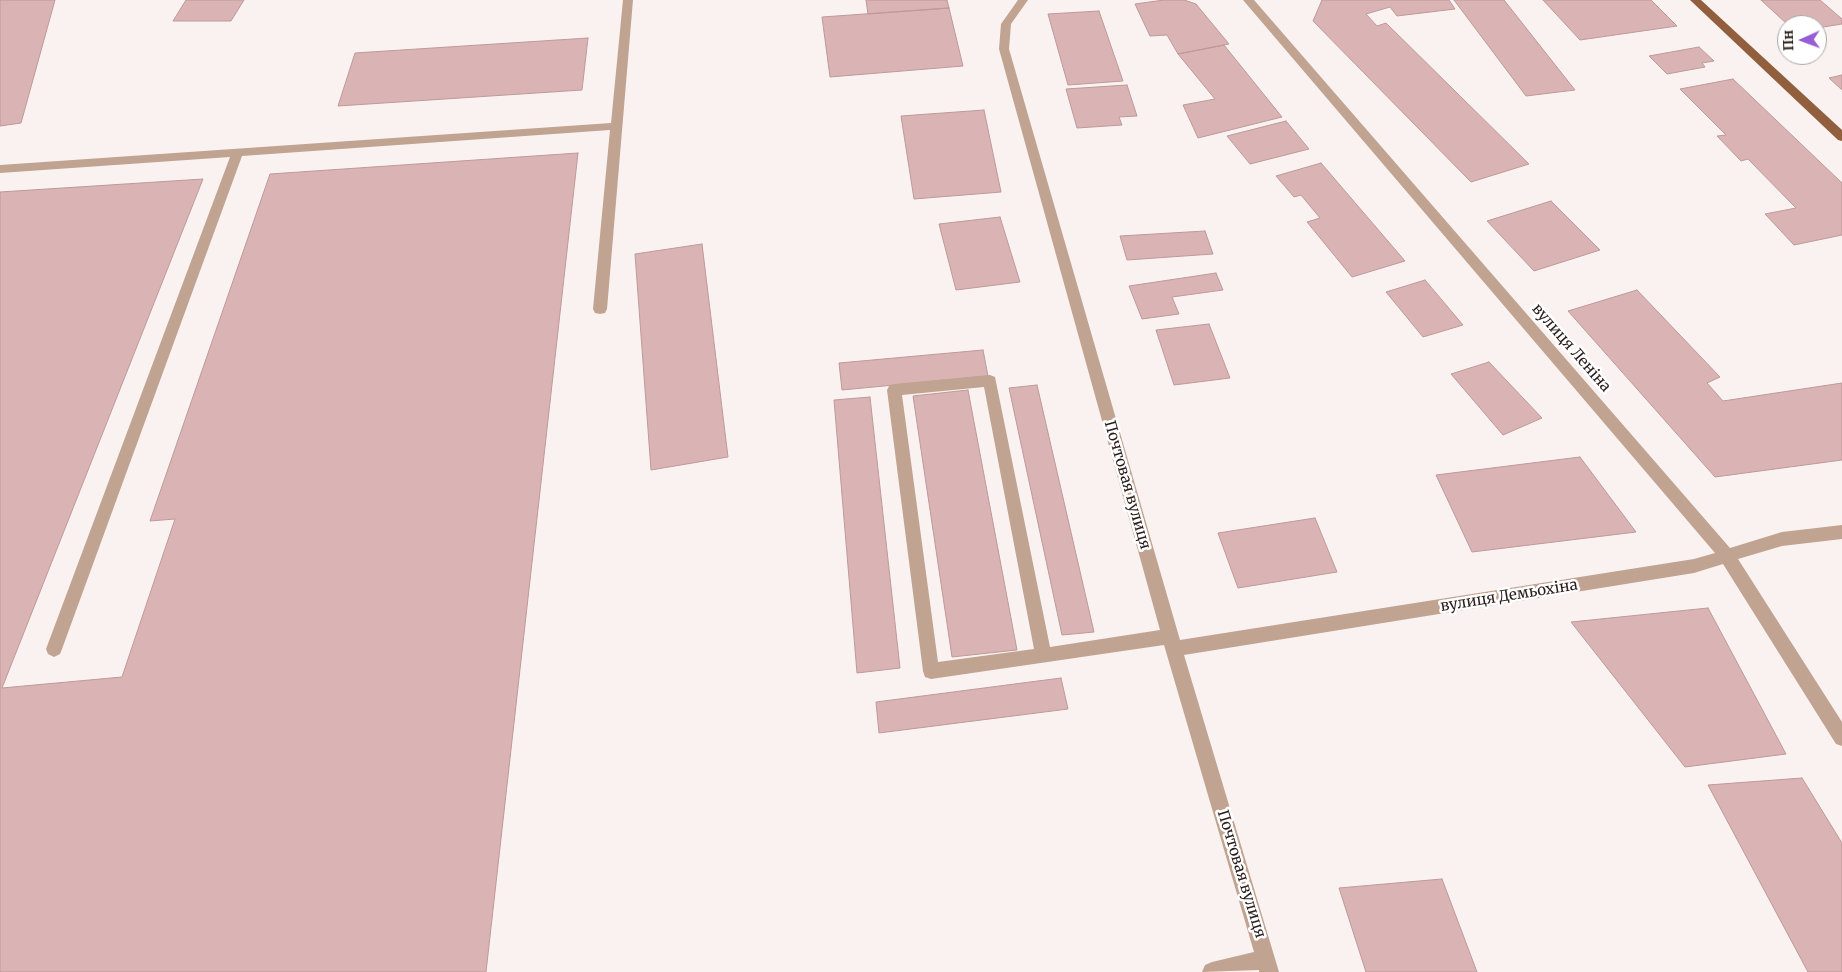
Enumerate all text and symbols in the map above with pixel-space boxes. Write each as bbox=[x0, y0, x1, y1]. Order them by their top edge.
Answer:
north arrow bbox=[1777, 15, 1827, 65]
text: Пн bbox=[1779, 30, 1797, 51]
street label: вулиця Леніна bbox=[1528, 300, 1614, 396]
street label: Почтовая вулиця bbox=[1100, 419, 1154, 551]
street label: вулиця Демьохіна bbox=[1439, 576, 1579, 616]
street label: Почтовая вулиця bbox=[1213, 808, 1269, 940]

